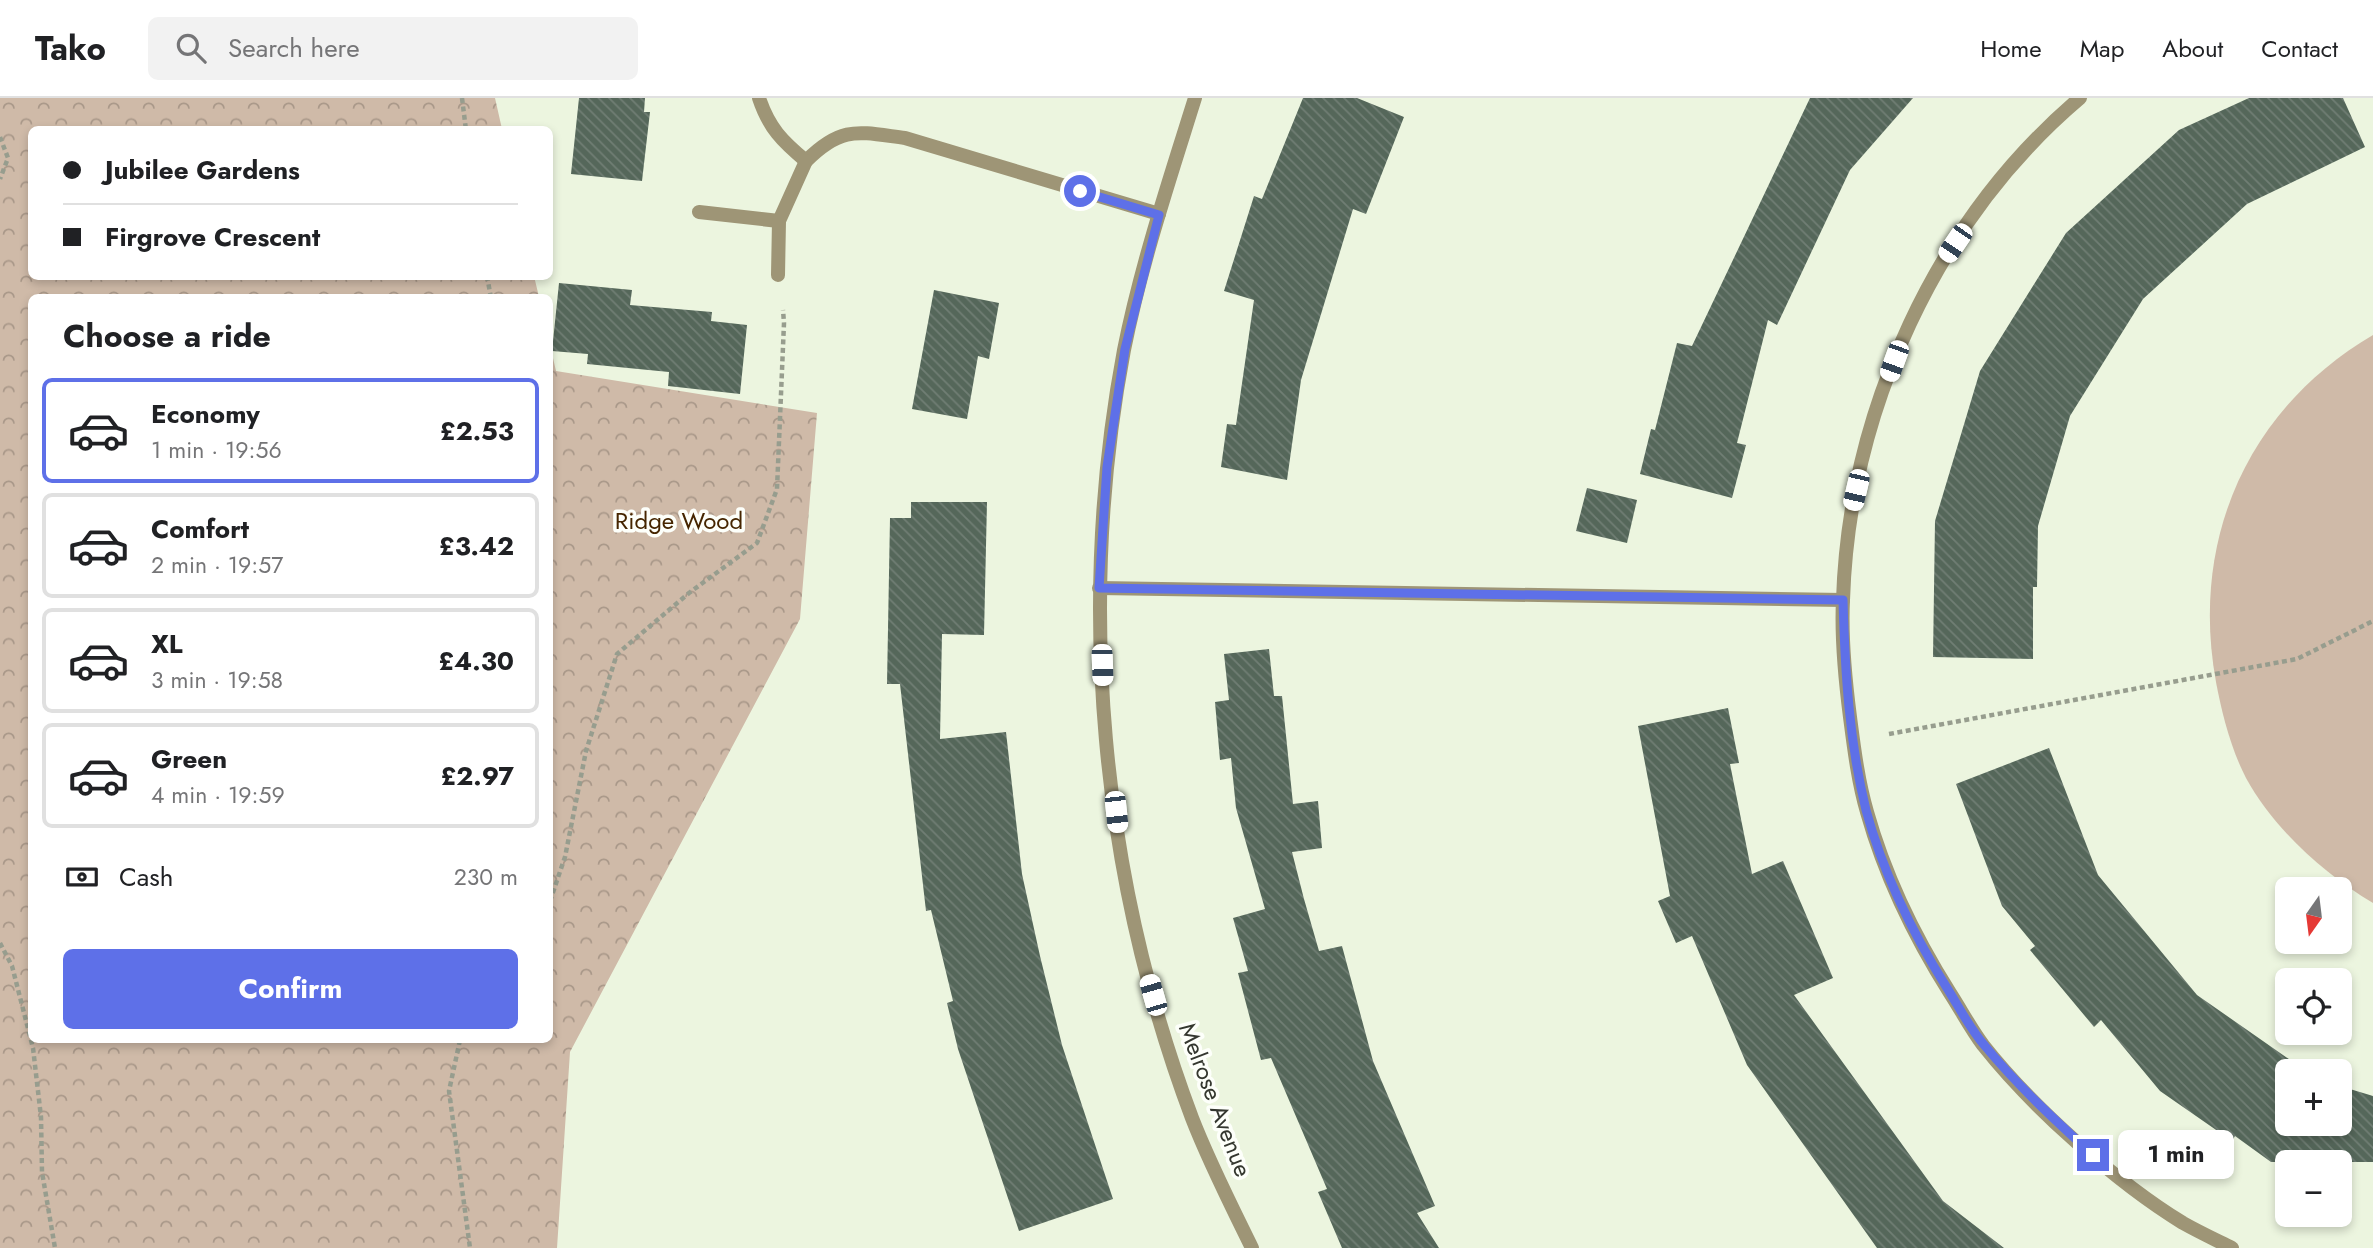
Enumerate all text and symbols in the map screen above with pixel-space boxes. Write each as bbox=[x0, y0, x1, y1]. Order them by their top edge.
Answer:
search box bbox=[148, 17, 638, 80]
text: Tako bbox=[35, 25, 106, 72]
icon: search bbox=[172, 29, 210, 67]
text: Search here bbox=[228, 29, 360, 67]
text: Home bbox=[1980, 31, 2042, 66]
text: Map bbox=[2080, 31, 2124, 66]
text: About bbox=[2162, 31, 2223, 66]
text: Contact bbox=[2261, 31, 2338, 66]
text: Jubilee Gardens bbox=[105, 151, 300, 189]
route start bbox=[1064, 175, 1096, 207]
text: Firgrove Crescent bbox=[105, 218, 320, 256]
car bbox=[1935, 220, 1976, 266]
text: Choose a ride bbox=[63, 313, 271, 359]
car bbox=[1877, 338, 1912, 384]
text: Economy bbox=[151, 395, 260, 433]
icon: car bbox=[67, 399, 130, 462]
text: £2.53 bbox=[440, 412, 514, 450]
text: 1 min · 19:56 bbox=[151, 433, 282, 467]
car bbox=[1842, 467, 1871, 513]
park label: Ridge Wood bbox=[615, 503, 743, 538]
text: Comfort bbox=[151, 510, 249, 548]
icon: car bbox=[67, 514, 130, 577]
text: £3.42 bbox=[439, 527, 514, 565]
text: 2 min · 19:57 bbox=[151, 548, 283, 582]
text: XL bbox=[151, 625, 183, 663]
icon: car bbox=[67, 629, 130, 692]
text: £4.30 bbox=[438, 642, 514, 680]
car bbox=[1091, 644, 1114, 686]
text: 3 min · 19:58 bbox=[151, 663, 283, 697]
text: Green bbox=[151, 740, 227, 778]
icon: car bbox=[67, 744, 130, 807]
text: £2.97 bbox=[440, 757, 514, 795]
text: 4 min · 19:59 bbox=[151, 778, 285, 812]
car bbox=[1104, 790, 1129, 834]
icon: cash bbox=[63, 858, 101, 896]
text: Cash bbox=[119, 858, 173, 896]
text: 230 m bbox=[454, 860, 518, 894]
north arrow bbox=[2275, 877, 2352, 954]
map controls bbox=[2275, 877, 2352, 1227]
button: Confirm bbox=[63, 949, 518, 1029]
button: locate bbox=[2275, 968, 2352, 1045]
car bbox=[1138, 972, 1169, 1018]
street label: Melrose Avenue bbox=[1170, 1018, 1261, 1182]
button: + bbox=[2275, 1059, 2352, 1136]
callout: 1 min bbox=[2118, 1130, 2233, 1180]
text: 1 min bbox=[2147, 1137, 2205, 1171]
route end bbox=[2077, 1139, 2109, 1171]
button: − bbox=[2275, 1150, 2352, 1227]

